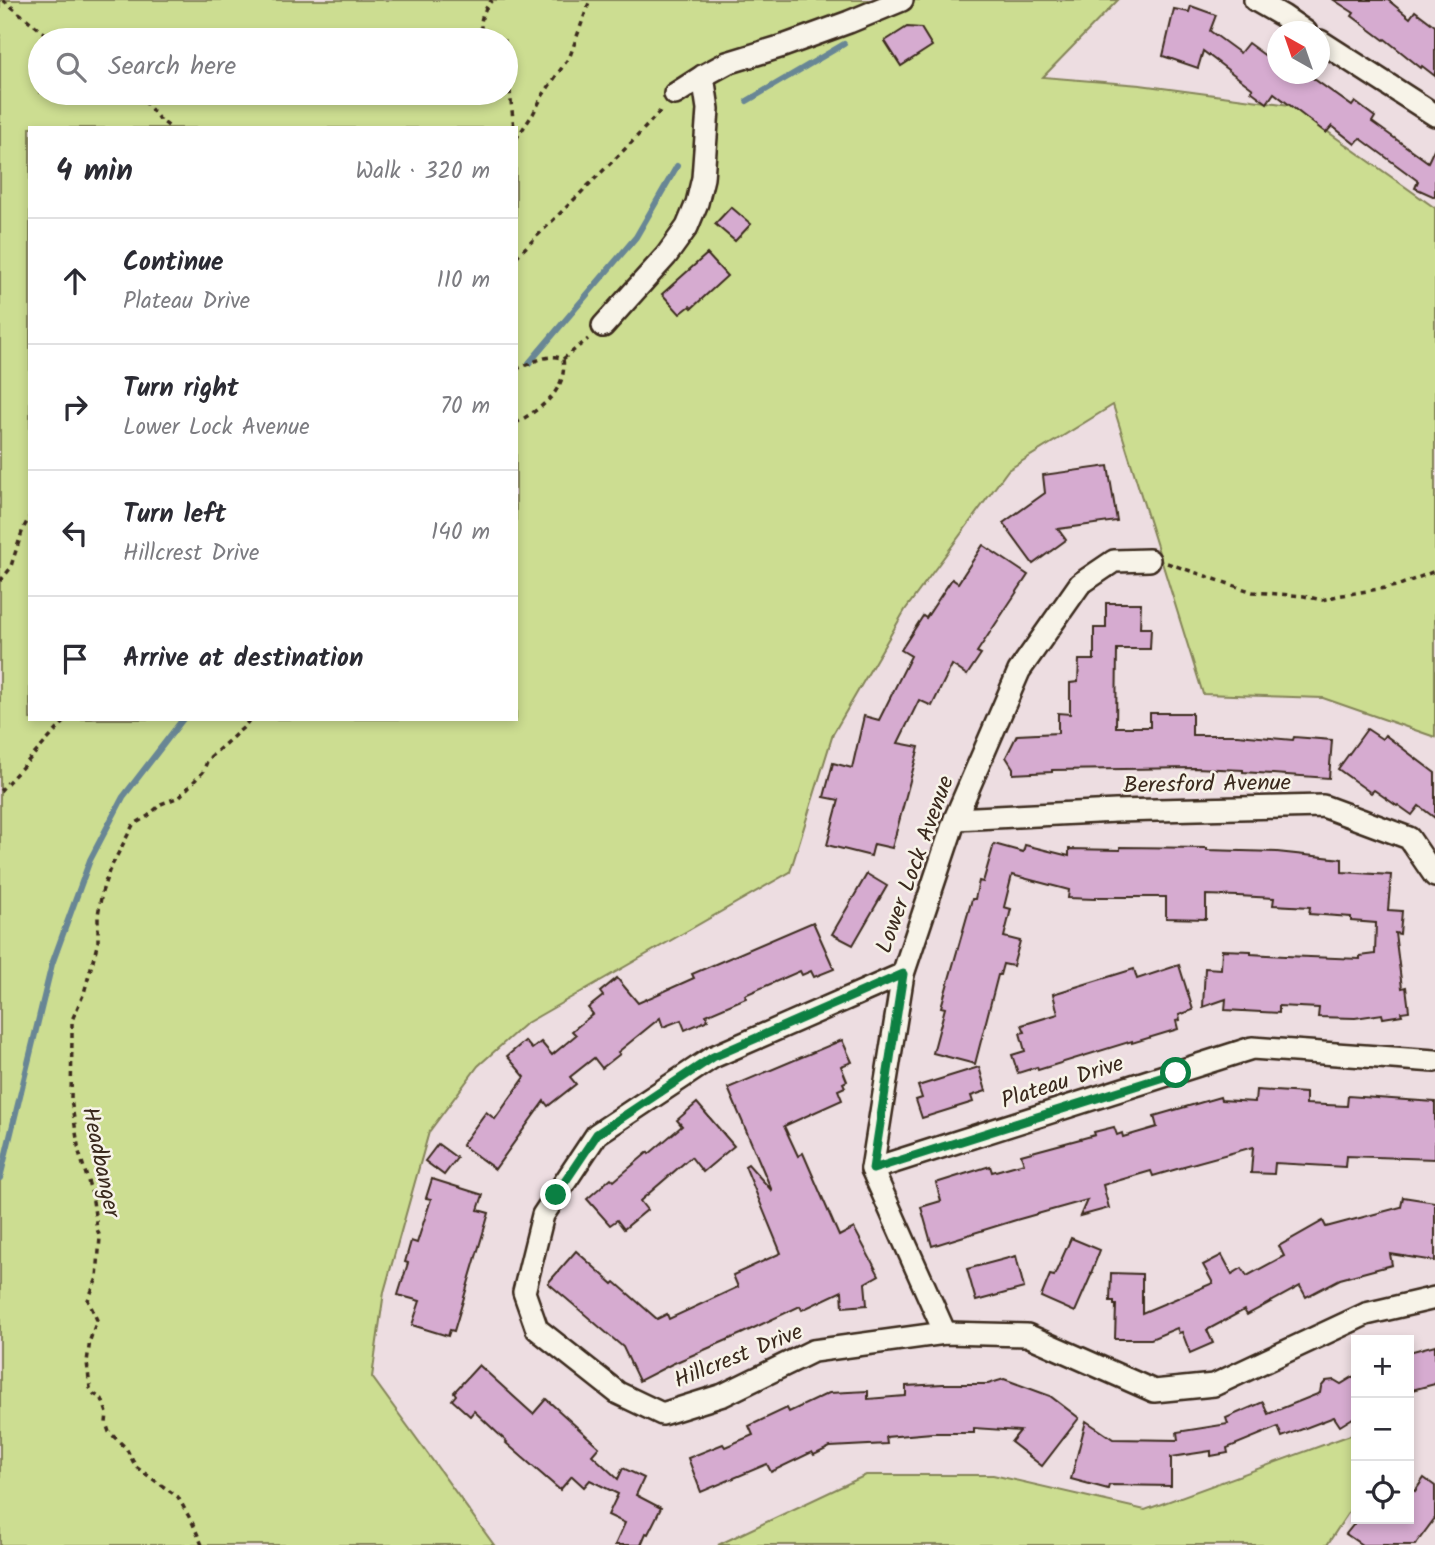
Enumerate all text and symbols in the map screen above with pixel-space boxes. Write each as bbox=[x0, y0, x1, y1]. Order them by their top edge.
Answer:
north arrow bbox=[1267, 21, 1330, 84]
search box bbox=[28, 28, 518, 105]
text: Search here bbox=[108, 46, 236, 88]
icon: search bbox=[52, 48, 90, 86]
text: 4 min bbox=[56, 148, 133, 196]
text: Walk · 320 m bbox=[355, 154, 490, 190]
text: Continue bbox=[123, 242, 224, 284]
icon: ahead bbox=[56, 262, 94, 300]
text: 110 m bbox=[437, 263, 490, 299]
text: Plateau Drive bbox=[123, 284, 250, 320]
text: Turn right bbox=[123, 368, 239, 410]
icon: right bbox=[56, 388, 94, 426]
text: 70 m bbox=[440, 389, 490, 425]
text: Lower Lock Avenue bbox=[123, 410, 310, 446]
text: Turn left bbox=[123, 494, 226, 536]
icon: left bbox=[56, 514, 94, 552]
text: 140 m bbox=[431, 515, 490, 551]
text: Hillcrest Drive bbox=[123, 536, 259, 572]
text: Arrive at destination bbox=[123, 638, 363, 680]
icon: arrive bbox=[56, 640, 94, 678]
street label: Beresford Avenue bbox=[1123, 766, 1291, 804]
street label: Lower Lock Avenue bbox=[867, 771, 965, 959]
street label: Plateau Drive bbox=[997, 1046, 1129, 1120]
route start bbox=[1160, 1057, 1191, 1088]
street label: Headbanger bbox=[71, 1104, 130, 1222]
route end bbox=[540, 1179, 571, 1210]
street label: Hillcrest Drive bbox=[669, 1315, 809, 1399]
map controls bbox=[1351, 1335, 1414, 1524]
button: + bbox=[1351, 1335, 1414, 1398]
button: − bbox=[1351, 1398, 1414, 1461]
button: locate bbox=[1351, 1461, 1414, 1524]

